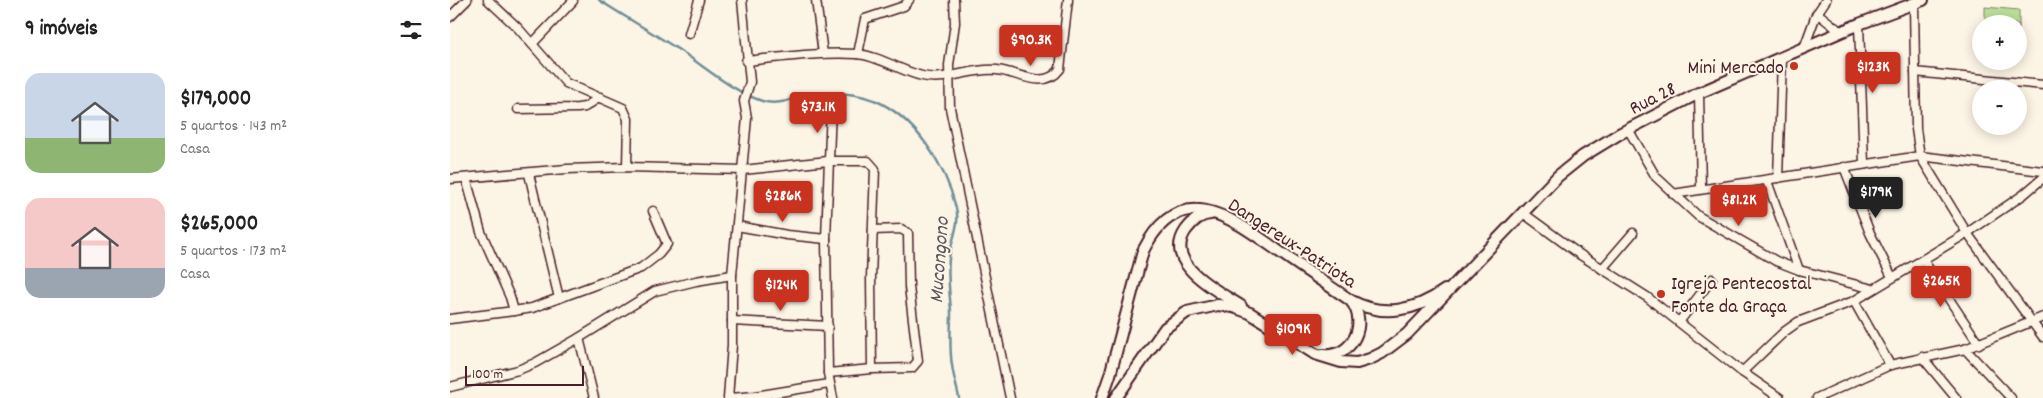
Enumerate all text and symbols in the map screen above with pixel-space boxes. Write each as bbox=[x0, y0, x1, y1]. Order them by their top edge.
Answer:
text: 9 imóveis bbox=[25, 15, 98, 45]
map controls bbox=[1972, 15, 2027, 135]
button: + bbox=[1972, 15, 2027, 70]
icon: filters bbox=[397, 16, 425, 44]
pin: $90.3K bbox=[990, 24, 1072, 67]
text: $90.3K bbox=[1010, 29, 1052, 52]
pin: $123K bbox=[1838, 52, 1908, 94]
place label: Mini Mercado bbox=[1688, 55, 1784, 83]
text: $123K bbox=[1856, 56, 1890, 79]
marker: Mini Mercado bbox=[1788, 60, 1800, 72]
street label: Rua 28 bbox=[1625, 76, 1682, 123]
button: − bbox=[1972, 80, 2027, 135]
text: $179,000 bbox=[180, 85, 251, 115]
pin: $73.1K bbox=[777, 92, 859, 134]
icon: home bbox=[65, 93, 125, 153]
text: $73.1K bbox=[801, 96, 835, 119]
text: 5 quartos · 143 m² bbox=[180, 115, 287, 138]
text: Casa bbox=[180, 138, 210, 161]
pin: $179K bbox=[1841, 176, 1911, 219]
pin: $286K bbox=[748, 180, 818, 223]
text: $179K bbox=[1860, 181, 1892, 204]
pin: $81.2K bbox=[1698, 184, 1780, 227]
text: $286K bbox=[765, 185, 801, 208]
text: $81.2K bbox=[1721, 189, 1757, 212]
street label: Dangereux-Patriota bbox=[1222, 192, 1362, 297]
text: $265,000 bbox=[180, 210, 258, 240]
water label: Mucongono bbox=[923, 214, 959, 304]
icon: home bbox=[65, 218, 125, 278]
text: 5 quartos · 173 m² bbox=[180, 240, 287, 263]
text: Casa bbox=[180, 263, 210, 286]
pin: $265K bbox=[1906, 266, 1976, 308]
pin: $124K bbox=[746, 270, 816, 312]
text: $265K bbox=[1922, 270, 1960, 293]
place label: Igreja Pentecostal Fonte da Graça bbox=[1671, 271, 1812, 322]
text: $124K bbox=[765, 274, 797, 297]
marker: Igreja Pentecostal Fonte da Graça bbox=[1655, 288, 1667, 300]
pin: $109K bbox=[1258, 314, 1328, 356]
text: $109K bbox=[1275, 318, 1311, 341]
scale bar bbox=[465, 363, 584, 386]
text: 100 m bbox=[472, 365, 503, 385]

